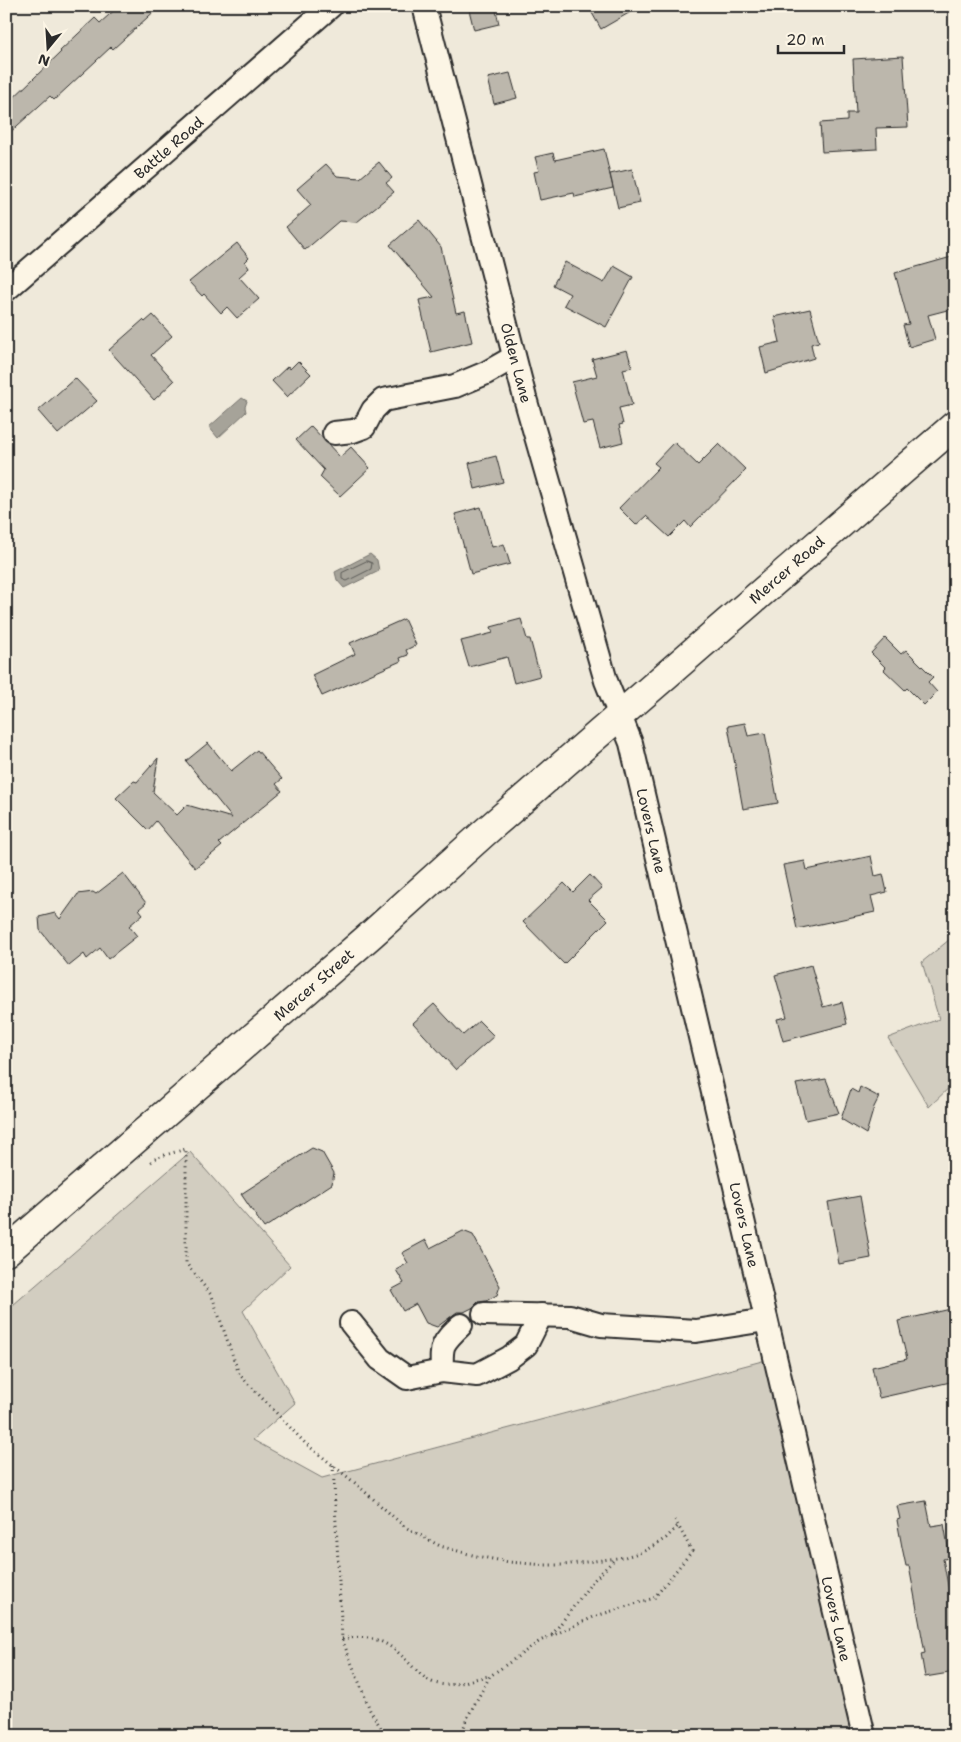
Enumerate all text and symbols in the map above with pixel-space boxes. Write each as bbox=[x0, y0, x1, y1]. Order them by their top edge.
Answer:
north arrow bbox=[22, 22, 72, 72]
scale bar bbox=[778, 22, 845, 54]
text: 20 m bbox=[786, 30, 825, 50]
text: N bbox=[36, 50, 52, 71]
street label: Battle Road bbox=[130, 112, 208, 184]
street label: Olden Lane bbox=[496, 321, 536, 405]
street label: Mercer Road bbox=[745, 531, 829, 608]
street label: Lovers Lane bbox=[631, 786, 671, 876]
street label: Mercer Street bbox=[269, 944, 359, 1026]
street label: Lovers Lane bbox=[724, 1180, 764, 1270]
street label: Lovers Lane bbox=[816, 1574, 856, 1664]

